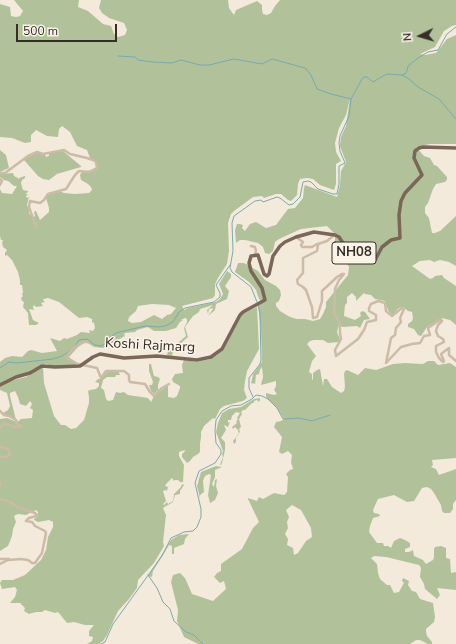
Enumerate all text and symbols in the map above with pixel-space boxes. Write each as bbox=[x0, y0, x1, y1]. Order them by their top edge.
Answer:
scale bar bbox=[18, 16, 119, 42]
north arrow bbox=[400, 16, 440, 56]
text: 500 m bbox=[23, 23, 58, 39]
text: N bbox=[400, 32, 415, 42]
road number: NH08 bbox=[332, 242, 376, 264]
street label: Koshi Rajmarg bbox=[104, 335, 196, 357]

